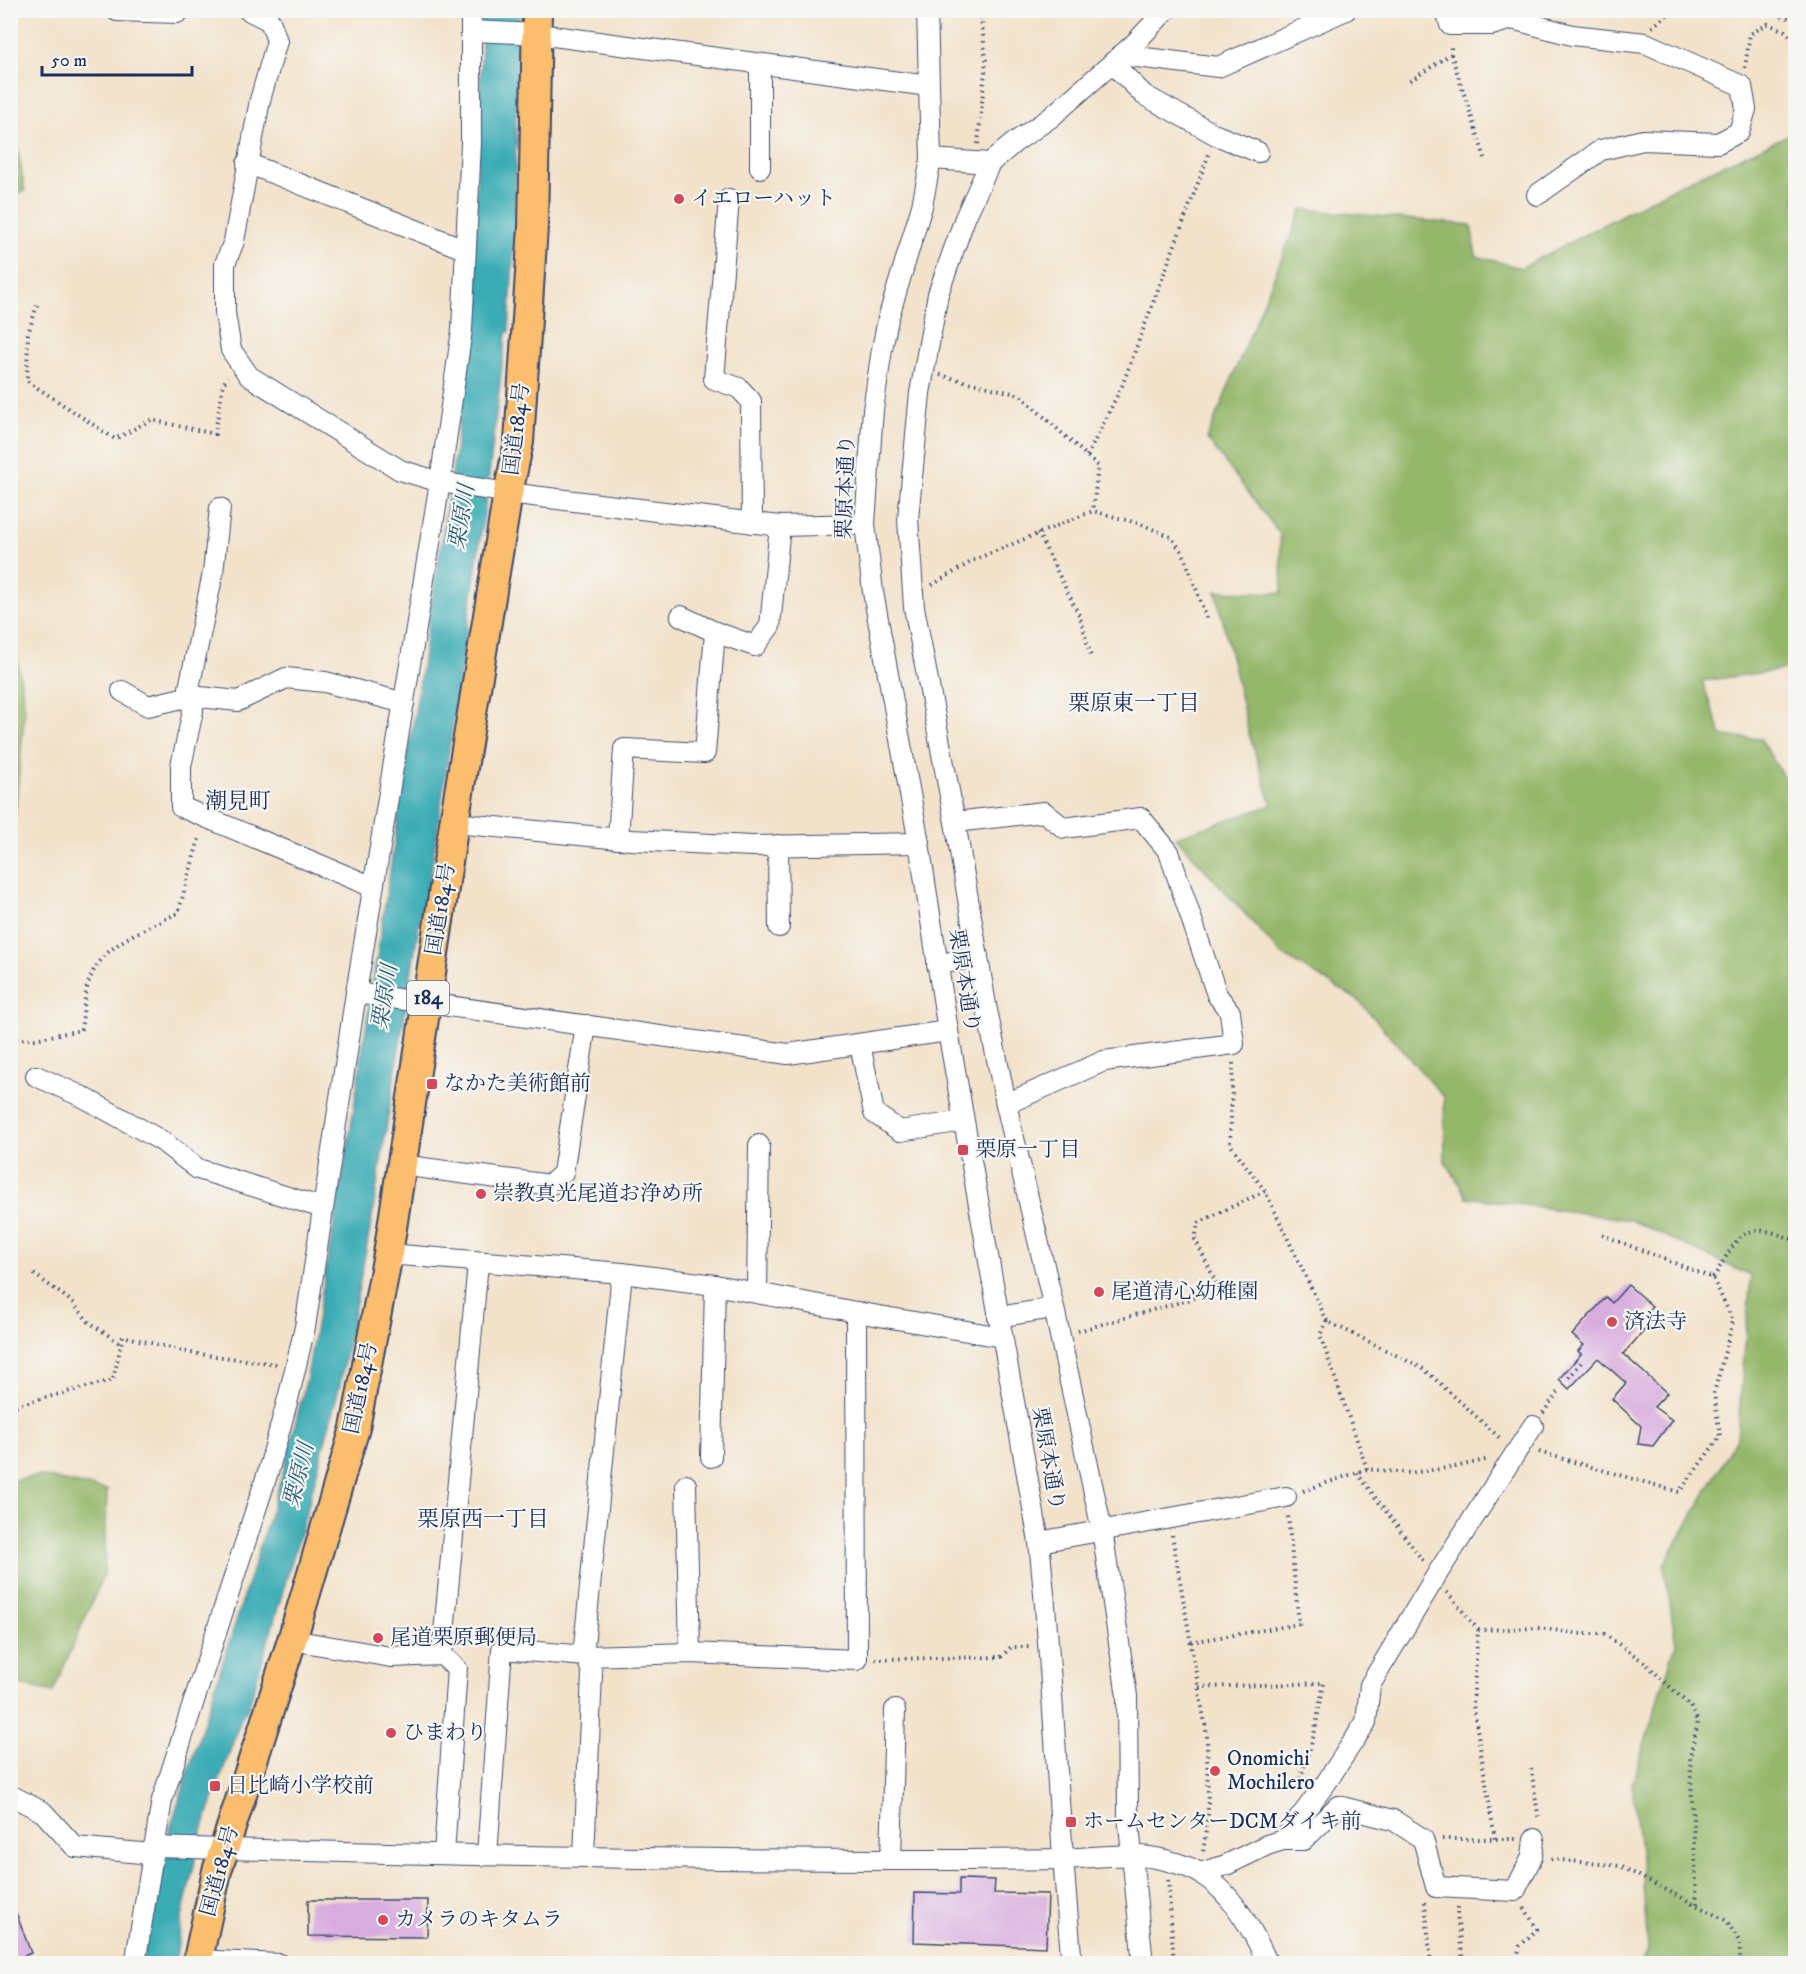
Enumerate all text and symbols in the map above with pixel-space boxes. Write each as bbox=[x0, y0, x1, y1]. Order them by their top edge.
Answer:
scale bar bbox=[42, 39, 192, 77]
text: 50 m bbox=[51, 50, 87, 72]
place label: イエローハット bbox=[691, 186, 836, 212]
marker: イエローハット bbox=[672, 192, 686, 206]
street label: 国道184号 bbox=[498, 381, 536, 477]
street label: 栗原本通り bbox=[831, 434, 861, 540]
water label: 栗原川 bbox=[444, 480, 481, 552]
district label: 栗原東一丁目 bbox=[1068, 690, 1200, 717]
district label: 潮見町 bbox=[205, 788, 271, 815]
street label: 国道184号 bbox=[421, 861, 461, 957]
street label: 栗原本通り bbox=[943, 927, 985, 1035]
water label: 栗原川 bbox=[367, 960, 404, 1032]
road number: 184 bbox=[407, 981, 449, 1015]
place label: なかた美術館前 bbox=[444, 1071, 591, 1097]
marker: なかた美術館前 bbox=[425, 1077, 439, 1091]
place label: 栗原一丁目 bbox=[975, 1137, 1080, 1163]
marker: 栗原一丁目 bbox=[956, 1143, 970, 1157]
place label: 崇教真光尾道お浄め所 bbox=[493, 1181, 703, 1207]
marker: 崇教真光尾道お浄め所 bbox=[474, 1187, 488, 1201]
place label: 尾道清心幼稚園 bbox=[1111, 1279, 1258, 1305]
marker: 尾道清心幼稚園 bbox=[1092, 1285, 1106, 1299]
place label: 済法寺 bbox=[1624, 1309, 1687, 1335]
marker: 済法寺 bbox=[1605, 1315, 1619, 1329]
street label: 国道184号 bbox=[339, 1340, 383, 1436]
street label: 栗原本通り bbox=[1026, 1405, 1070, 1513]
water label: 栗原川 bbox=[278, 1438, 321, 1510]
district label: 栗原西一丁目 bbox=[417, 1506, 549, 1533]
place label: 尾道栗原郵便局 bbox=[390, 1625, 537, 1651]
marker: 尾道栗原郵便局 bbox=[371, 1631, 385, 1645]
place label: ひまわり bbox=[403, 1720, 487, 1746]
marker: ひまわり bbox=[384, 1726, 398, 1740]
place label: Onomichi Mochilero bbox=[1227, 1746, 1315, 1796]
marker: Onomichi Mochilero bbox=[1208, 1764, 1222, 1778]
place label: 日比崎小学校前 bbox=[227, 1773, 374, 1799]
marker: 日比崎小学校前 bbox=[208, 1779, 222, 1793]
place label: ホームセンターDCMダイキ前 bbox=[1083, 1809, 1362, 1835]
marker: ホームセンターDCMダイキ前 bbox=[1064, 1815, 1078, 1829]
street label: 国道184号 bbox=[195, 1823, 245, 1919]
place label: カメラのキタムラ bbox=[395, 1907, 563, 1933]
marker: カメラのキタムラ bbox=[376, 1913, 390, 1927]

